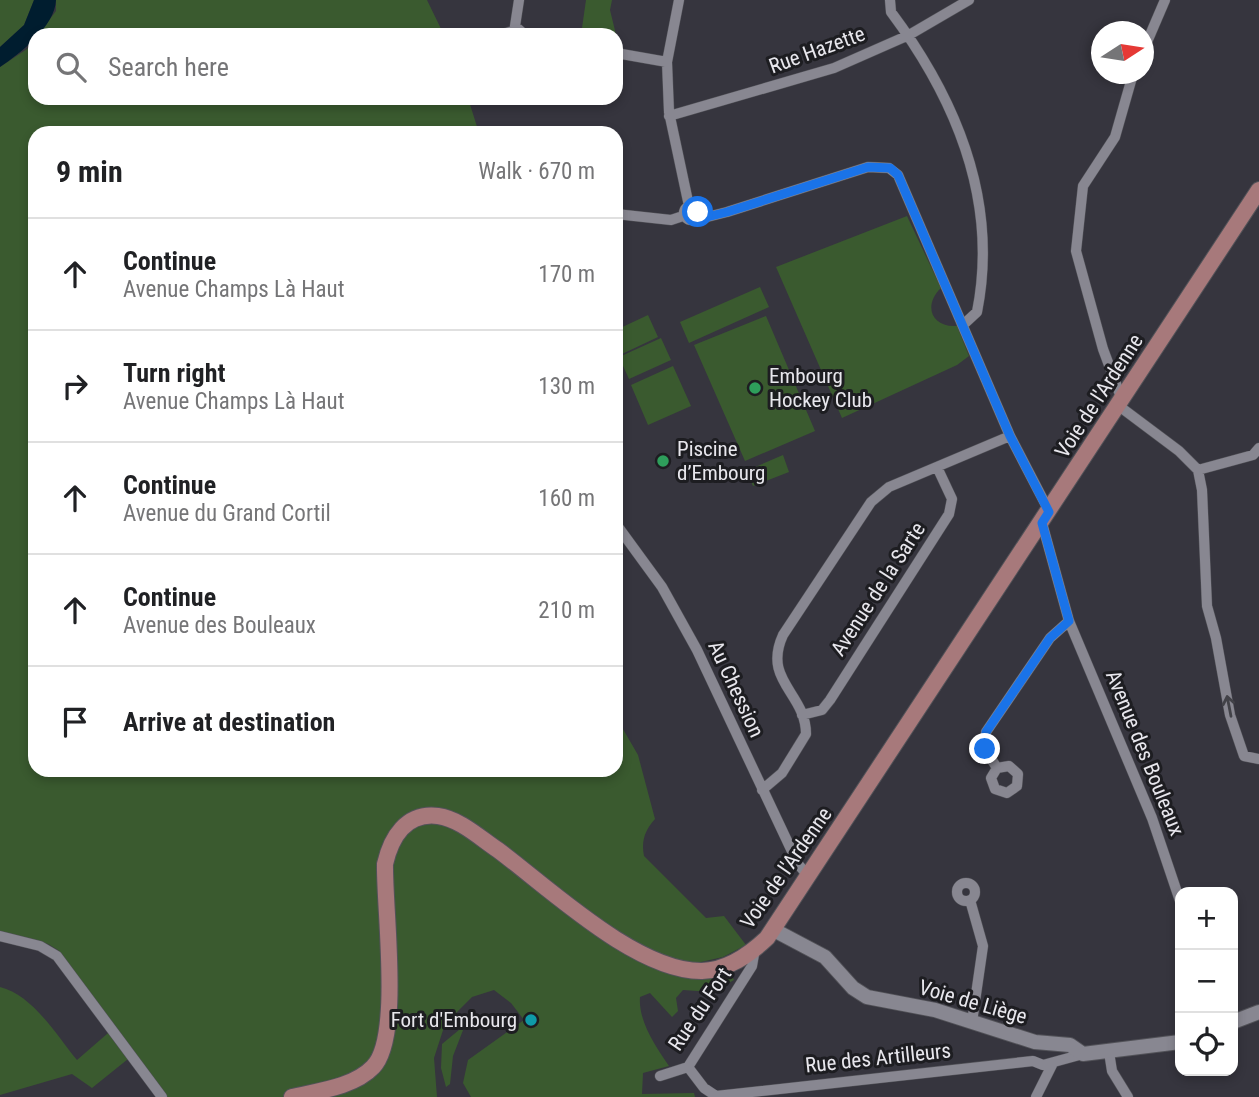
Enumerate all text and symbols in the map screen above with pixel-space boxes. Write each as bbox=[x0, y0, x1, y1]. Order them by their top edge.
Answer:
north arrow bbox=[1091, 21, 1154, 84]
street label: Rue Hazette bbox=[766, 22, 868, 78]
search box bbox=[28, 28, 623, 105]
icon: search bbox=[52, 48, 90, 86]
text: Search here bbox=[108, 52, 229, 82]
text: 9 min bbox=[56, 154, 123, 189]
text: Walk · 670 m bbox=[478, 158, 595, 185]
route start bbox=[682, 196, 713, 227]
text: Continue bbox=[123, 246, 216, 276]
icon: ahead bbox=[56, 255, 94, 293]
text: 170 m bbox=[538, 261, 595, 288]
text: Avenue Champs Là Haut bbox=[123, 276, 345, 303]
street label: Voie de l'Ardenne bbox=[1050, 330, 1148, 462]
text: Turn right bbox=[123, 358, 225, 388]
place label: Embourg Hockey Club bbox=[769, 364, 872, 412]
icon: right bbox=[56, 367, 94, 405]
text: 130 m bbox=[538, 373, 595, 400]
marker: Embourg Hockey Club bbox=[747, 380, 763, 396]
text: Avenue Champs Là Haut bbox=[123, 388, 345, 415]
place label: Piscine d’Embourg bbox=[677, 437, 765, 485]
marker: Piscine d’Embourg bbox=[655, 453, 671, 469]
text: Continue bbox=[123, 470, 216, 500]
icon: ahead bbox=[56, 479, 94, 517]
text: 160 m bbox=[538, 485, 595, 512]
text: Avenue du Grand Cortil bbox=[123, 500, 331, 527]
street label: Avenue de la Sarte bbox=[826, 518, 930, 660]
text: Continue bbox=[123, 582, 216, 612]
icon: ahead bbox=[56, 591, 94, 629]
text: 210 m bbox=[538, 597, 595, 624]
text: Avenue des Bouleaux bbox=[123, 612, 316, 639]
street label: Au Chession bbox=[703, 637, 769, 741]
street label: Avenue des Bouleaux bbox=[1101, 667, 1189, 839]
one-way arrow bbox=[1222, 695, 1235, 718]
icon: arrive bbox=[56, 703, 94, 741]
text: Arrive at destination bbox=[123, 707, 335, 737]
route end bbox=[969, 733, 1000, 764]
street label: Voie de l'Ardenne bbox=[735, 803, 837, 933]
map controls bbox=[1175, 887, 1238, 1076]
button: + bbox=[1175, 887, 1238, 950]
button: − bbox=[1175, 950, 1238, 1013]
street label: Rue du Fort bbox=[664, 963, 736, 1055]
street label: Voie de Liège bbox=[916, 975, 1030, 1029]
place label: Fort d'Embourg bbox=[391, 1008, 517, 1032]
marker: Fort d'Embourg bbox=[523, 1012, 539, 1028]
button: locate bbox=[1175, 1013, 1238, 1076]
street label: Rue des Artilleurs bbox=[804, 1038, 952, 1078]

